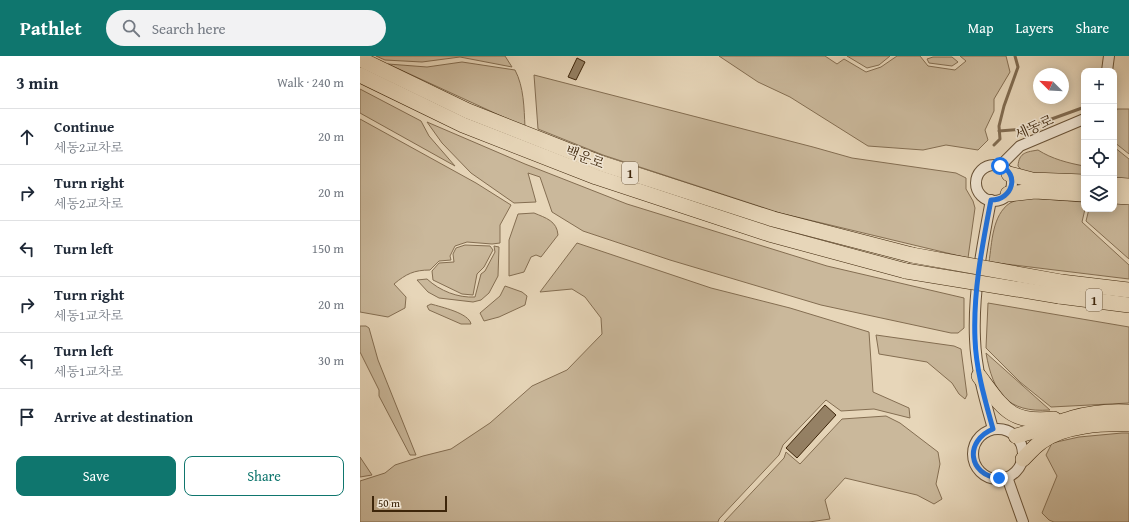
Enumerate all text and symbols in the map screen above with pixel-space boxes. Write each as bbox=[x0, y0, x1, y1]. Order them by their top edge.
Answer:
search box bbox=[106, 10, 386, 46]
text: Pathlet bbox=[20, 14, 82, 42]
icon: search bbox=[120, 17, 142, 39]
text: Search here bbox=[152, 18, 226, 39]
text: Map bbox=[968, 18, 994, 38]
text: Layers bbox=[1016, 18, 1054, 38]
text: Share bbox=[1076, 18, 1109, 38]
north arrow bbox=[1033, 68, 1069, 104]
map controls bbox=[1081, 68, 1117, 212]
button: + bbox=[1081, 68, 1117, 104]
text: 3 min bbox=[16, 70, 58, 95]
text: Walk · 240 m bbox=[277, 73, 344, 92]
button: − bbox=[1081, 104, 1117, 140]
street label: 세동로 bbox=[1011, 109, 1057, 144]
text: Continue bbox=[54, 116, 115, 137]
icon: ahead bbox=[16, 126, 38, 148]
text: 20 m bbox=[318, 127, 344, 146]
text: 세동2교차로 bbox=[54, 138, 123, 157]
street label: 백운로 bbox=[562, 140, 608, 174]
button: locate bbox=[1081, 140, 1117, 176]
route start bbox=[991, 157, 1009, 175]
road number: 1 bbox=[622, 162, 638, 184]
text: Turn right bbox=[54, 172, 125, 193]
button: layers bbox=[1081, 176, 1117, 212]
icon: right bbox=[16, 182, 38, 204]
text: 20 m bbox=[318, 183, 344, 202]
text: 세동2교차로 bbox=[54, 194, 123, 213]
icon: left bbox=[16, 238, 38, 260]
text: Turn left bbox=[54, 238, 113, 259]
text: 150 m bbox=[312, 239, 344, 258]
text: Turn right bbox=[54, 284, 125, 305]
road number: 1 bbox=[1086, 289, 1102, 311]
icon: right bbox=[16, 294, 38, 316]
text: 20 m bbox=[318, 295, 344, 314]
text: 세동1교차로 bbox=[54, 306, 123, 325]
text: Turn left bbox=[54, 340, 113, 361]
icon: left bbox=[16, 350, 38, 372]
text: 30 m bbox=[318, 351, 344, 370]
text: 세동1교차로 bbox=[54, 362, 123, 381]
icon: arrive bbox=[16, 406, 38, 428]
text: Arrive at destination bbox=[54, 406, 193, 427]
button: Save bbox=[16, 456, 176, 496]
button: Share bbox=[184, 456, 344, 496]
route end bbox=[990, 469, 1008, 487]
scale bar bbox=[372, 494, 447, 513]
text: 50 m bbox=[378, 495, 400, 511]

